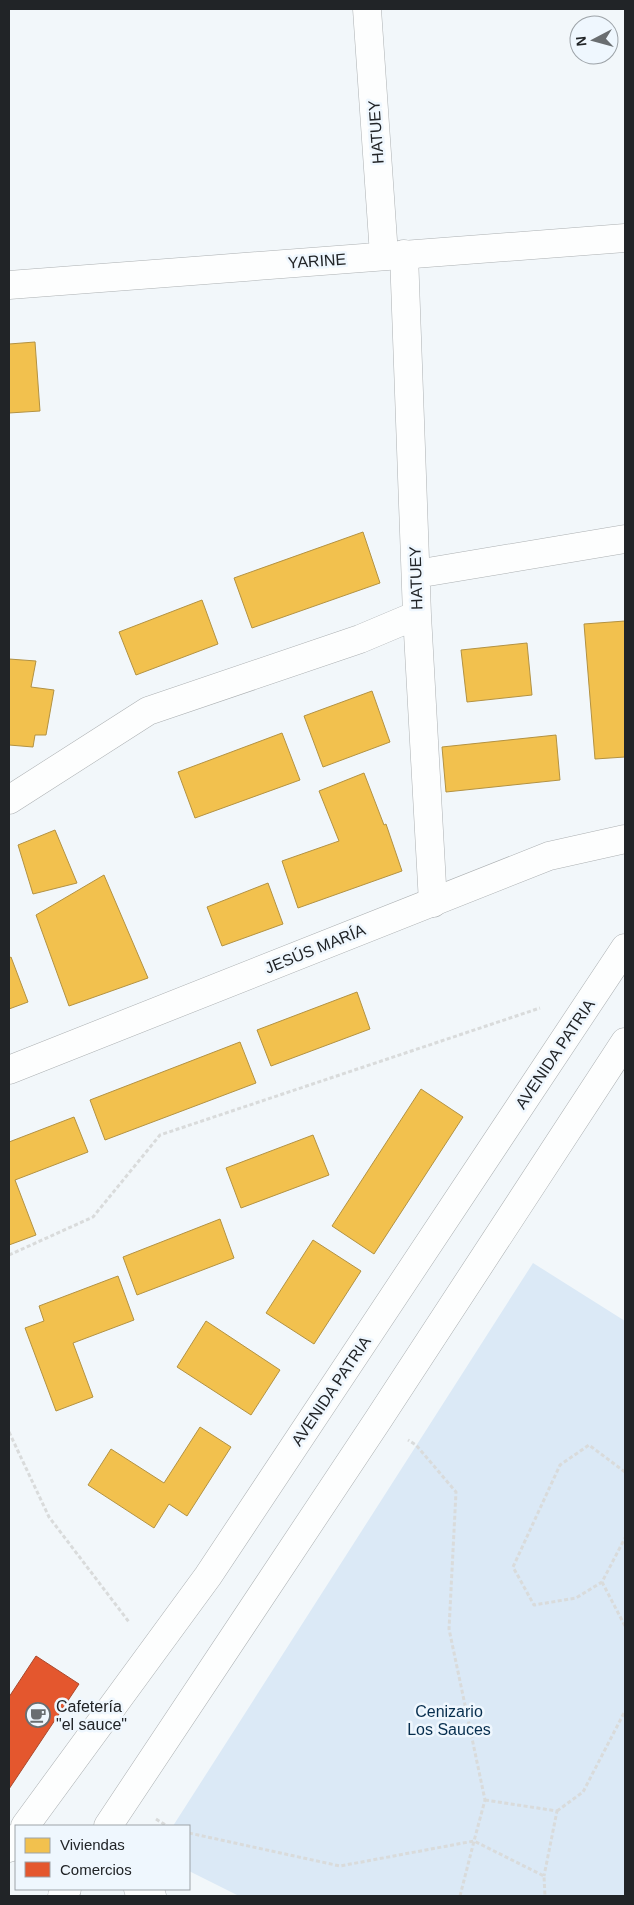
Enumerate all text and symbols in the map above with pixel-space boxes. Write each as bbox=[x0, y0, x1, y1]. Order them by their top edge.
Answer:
north arrow bbox=[569, 15, 619, 65]
text: N bbox=[573, 35, 590, 47]
street label: HATUEY bbox=[365, 99, 387, 164]
street label: YARINE bbox=[287, 250, 347, 272]
street label: HATUEY bbox=[406, 546, 426, 610]
street label: JESÚS MARÍA bbox=[262, 920, 368, 977]
street label: AVENIDA PATRIA bbox=[512, 996, 598, 1112]
street label: AVENIDA PATRIA bbox=[288, 1333, 374, 1449]
place label: Cafetería "el sauce" bbox=[56, 1698, 127, 1733]
cafe icon: Cafetería "el sauce" bbox=[25, 1702, 51, 1728]
park label: Cenizario Los Sauces bbox=[407, 1703, 491, 1738]
legend bbox=[15, 1825, 190, 1890]
text: Viviendas bbox=[60, 1836, 125, 1853]
text: Comercios bbox=[60, 1861, 132, 1878]

